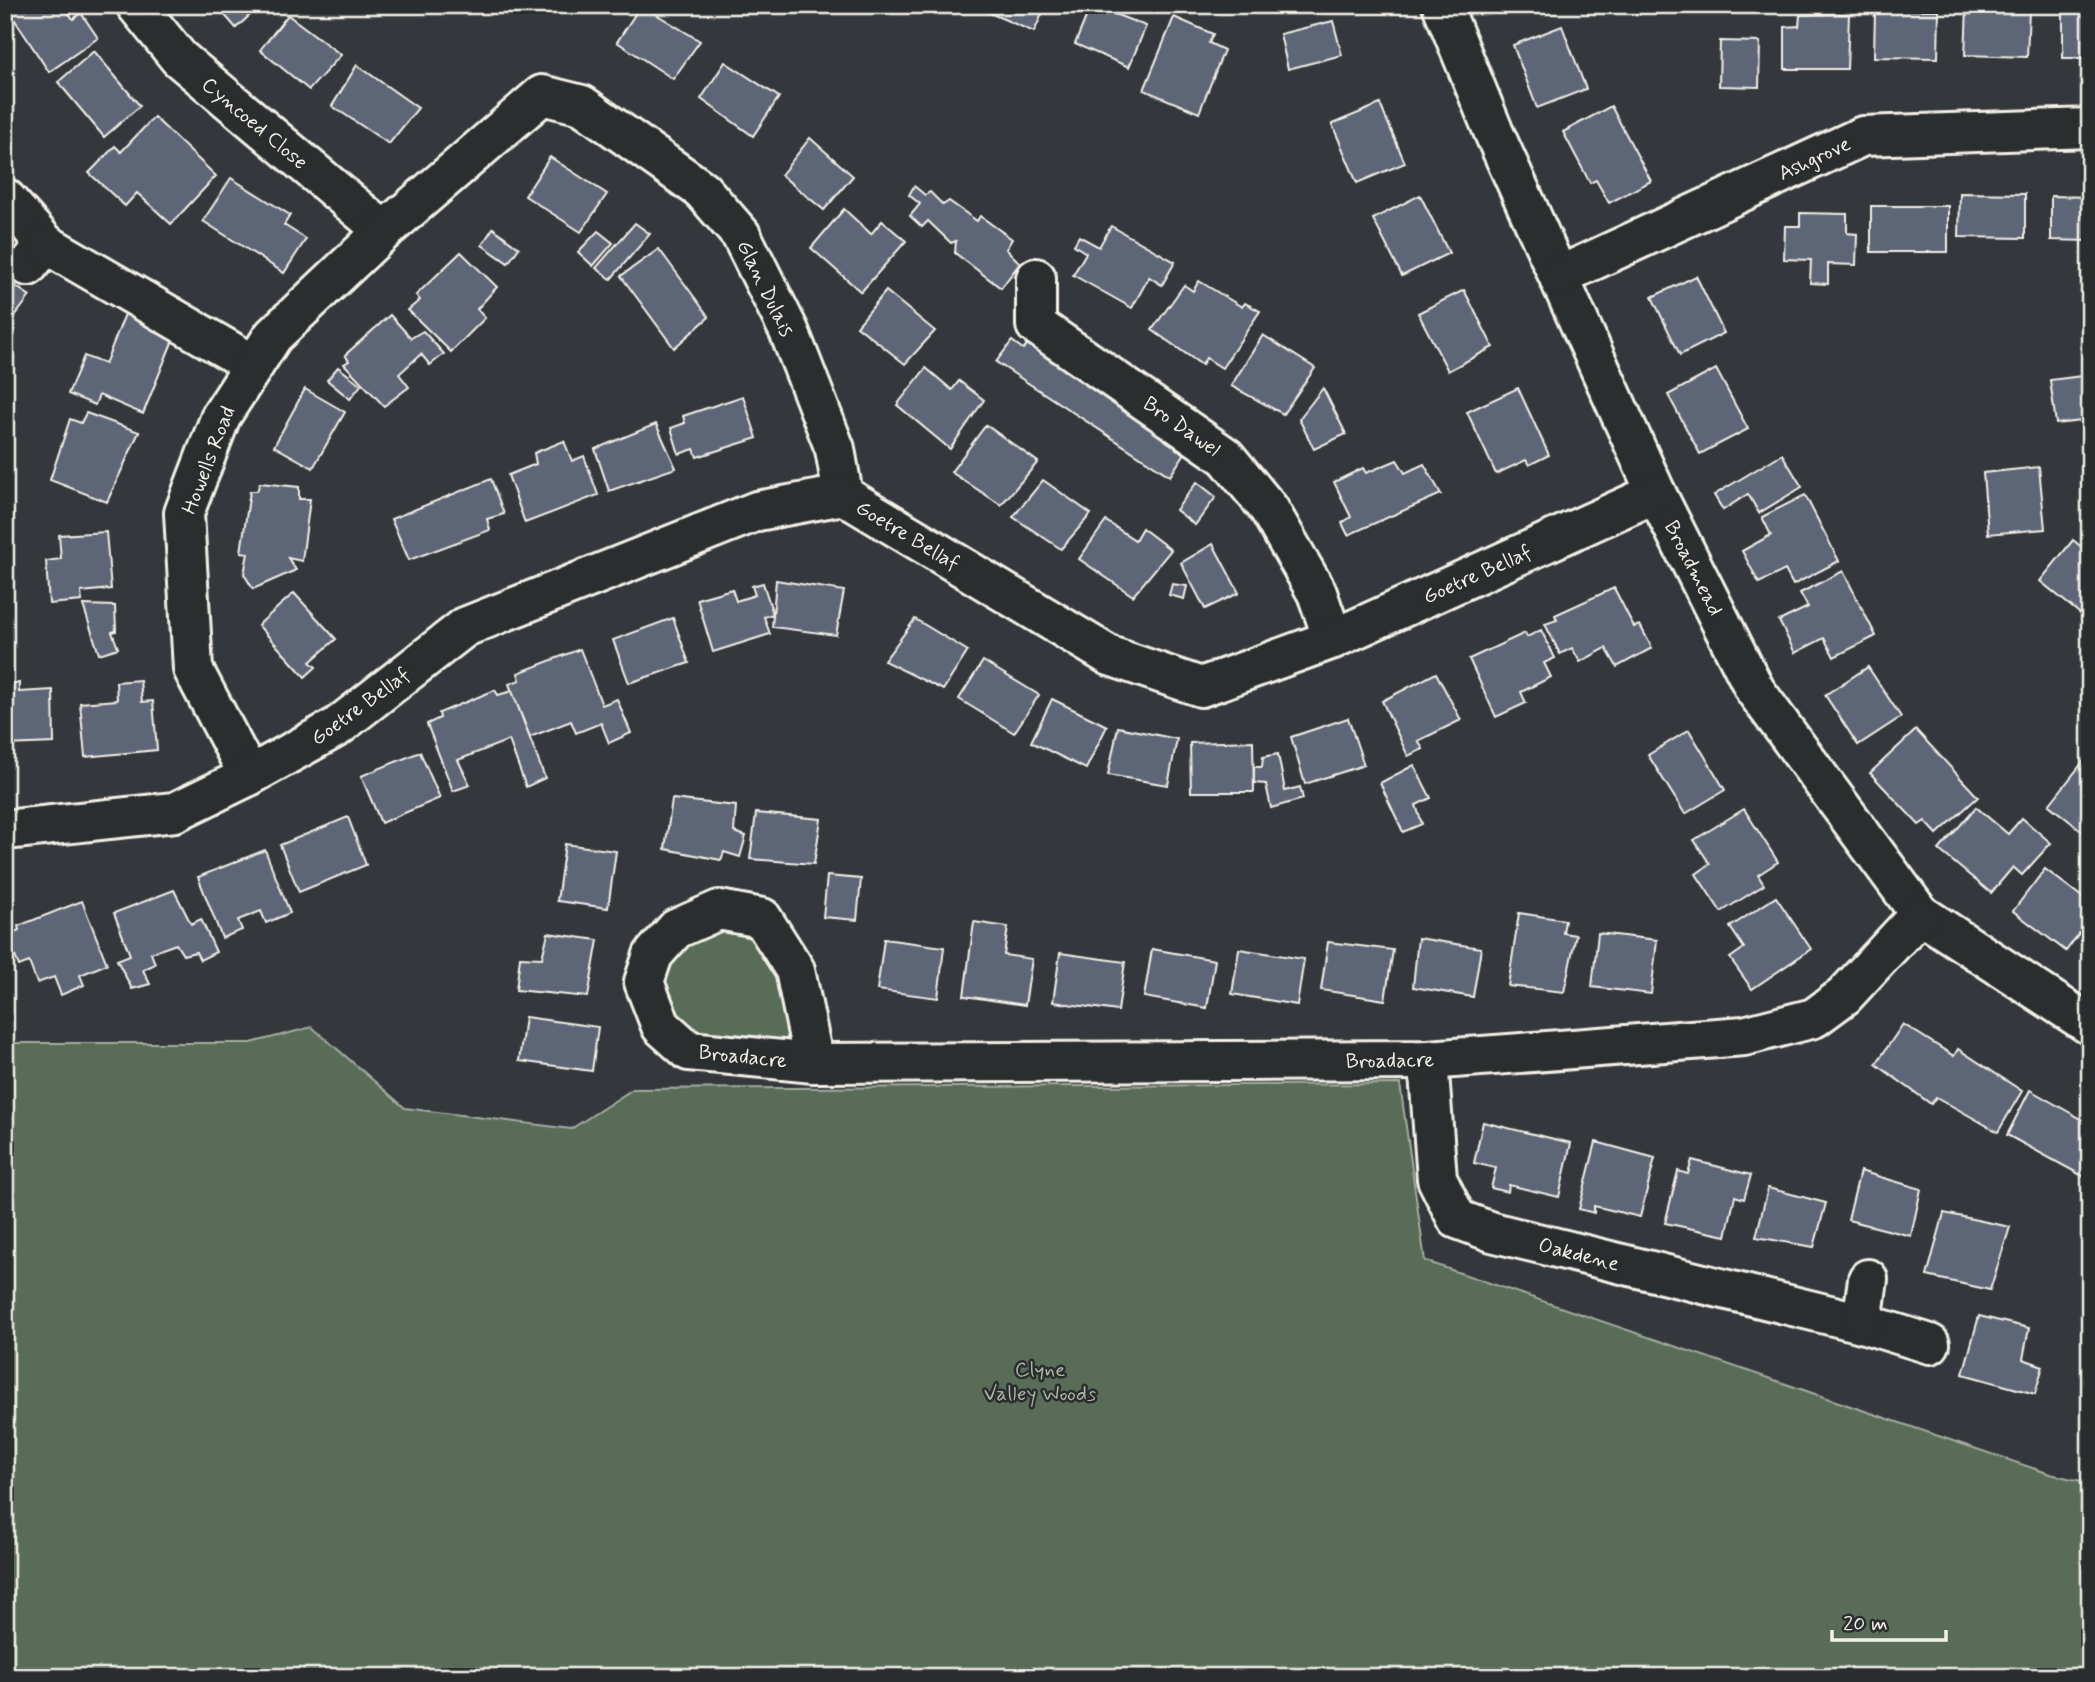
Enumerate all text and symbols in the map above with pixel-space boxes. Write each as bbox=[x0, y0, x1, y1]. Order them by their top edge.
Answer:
street label: Cyncoed Close bbox=[195, 71, 313, 176]
street label: Ashgrove bbox=[1774, 130, 1855, 188]
street label: Glan Dulais bbox=[730, 235, 801, 342]
street label: Bro Dawel bbox=[1137, 390, 1226, 464]
street label: Howells Road bbox=[176, 402, 242, 518]
street label: Goetre Bellaf bbox=[850, 494, 965, 578]
street label: Broadmead bbox=[1657, 516, 1729, 621]
street label: Goetre Bellaf bbox=[1419, 538, 1536, 611]
street label: Goetre Bellaf bbox=[305, 661, 416, 752]
street label: Broadacre bbox=[697, 1038, 789, 1076]
street label: Broadacre bbox=[1345, 1046, 1435, 1076]
street label: Oakdene bbox=[1535, 1231, 1622, 1279]
park label: Clyne Valley Woods bbox=[984, 1356, 1096, 1408]
scale bar bbox=[1832, 1598, 1946, 1642]
text: 20 m bbox=[1843, 1610, 1888, 1638]

